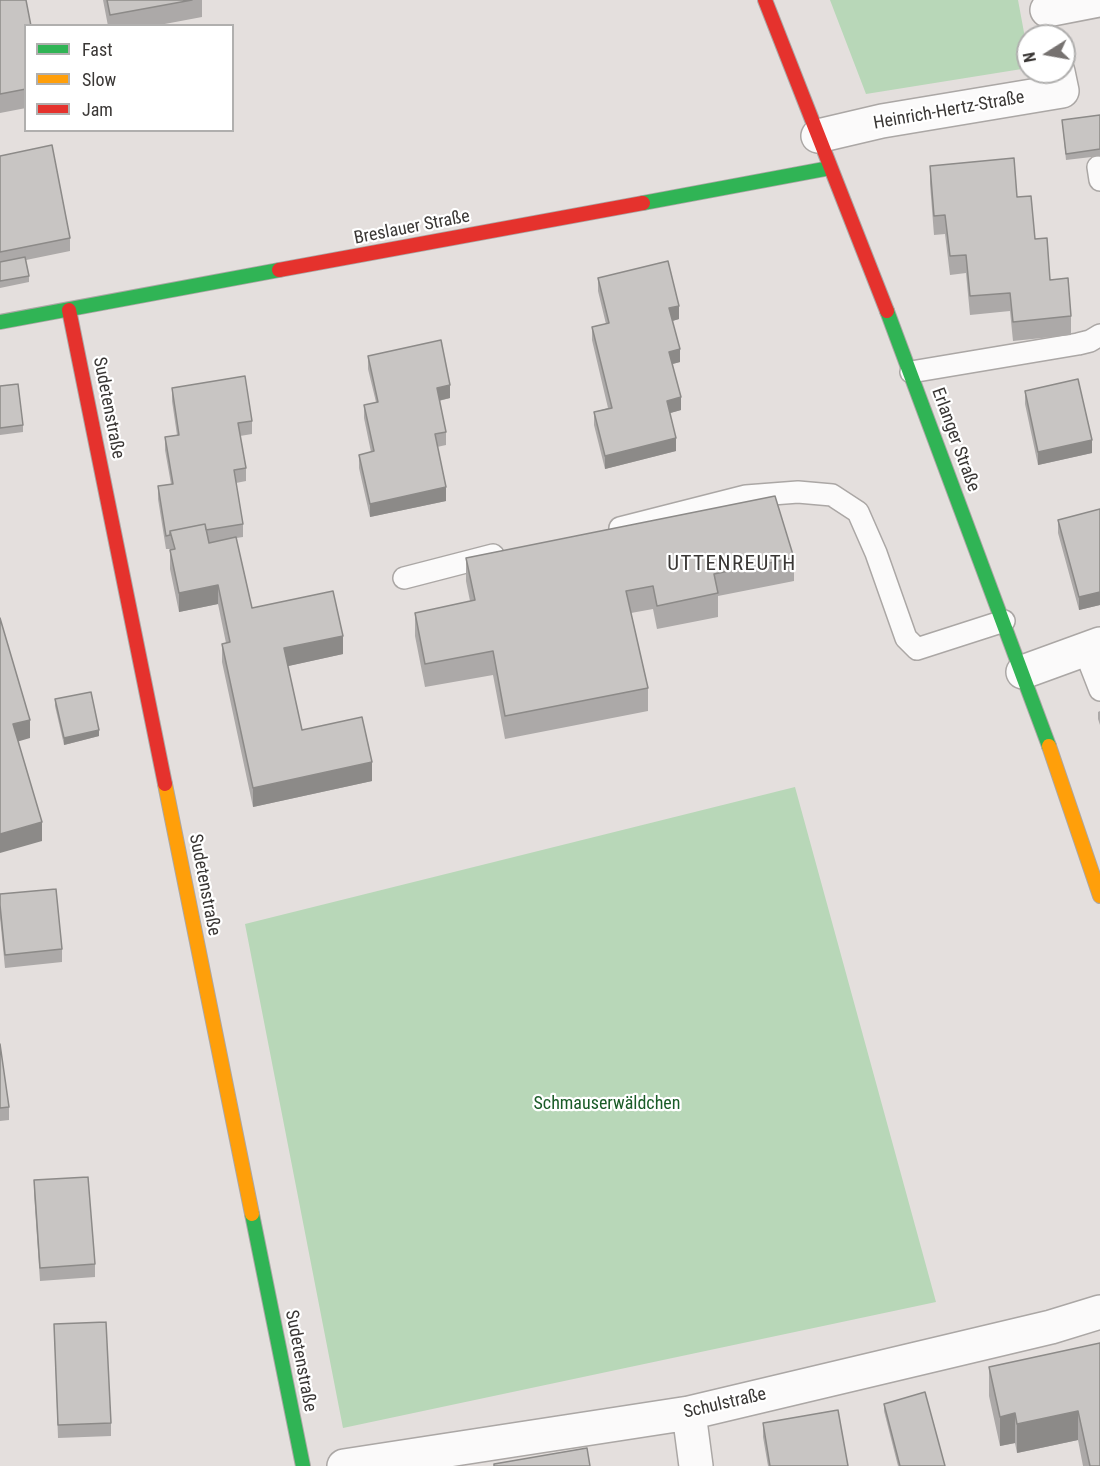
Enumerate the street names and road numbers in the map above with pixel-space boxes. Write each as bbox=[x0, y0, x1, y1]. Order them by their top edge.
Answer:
street label: Heinrich-Hertz-Straße bbox=[872, 87, 1026, 135]
street label: Breslauer Straße bbox=[352, 206, 472, 250]
street label: Sudetenstraße bbox=[88, 355, 128, 461]
street label: Erlanger Straße bbox=[926, 385, 984, 495]
street label: Sudetenstraße bbox=[184, 832, 224, 938]
street label: Sudetenstraße bbox=[280, 1308, 320, 1414]
street label: Schulstraße bbox=[682, 1384, 768, 1424]

